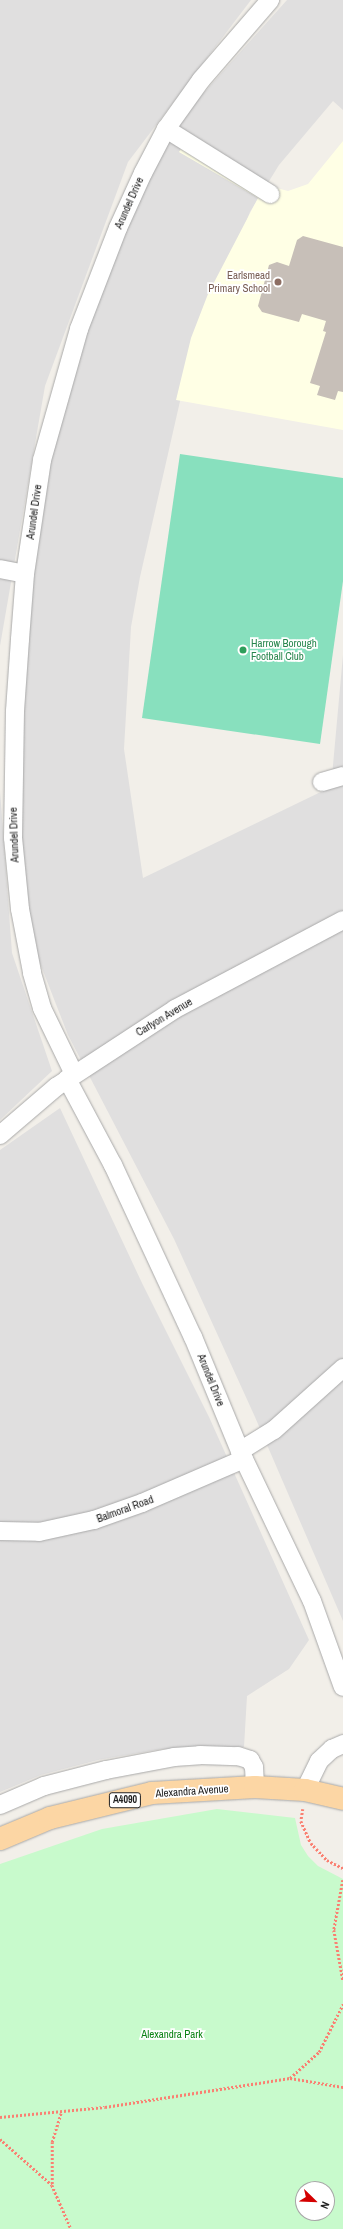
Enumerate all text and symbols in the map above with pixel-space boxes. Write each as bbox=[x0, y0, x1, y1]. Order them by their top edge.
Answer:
street label: Arundel Drive bbox=[112, 175, 146, 231]
place label: Earlsmead Primary School bbox=[208, 269, 270, 295]
marker: Earlsmead Primary School bbox=[273, 277, 283, 287]
street label: Arundel Drive bbox=[24, 484, 44, 540]
place label: Harrow Borough Football Club bbox=[251, 637, 317, 663]
marker: Harrow Borough Football Club bbox=[238, 645, 248, 655]
street label: Arundel Drive bbox=[6, 807, 22, 863]
street label: Carlyon Avenue bbox=[133, 995, 195, 1039]
street label: Arundel Drive bbox=[195, 1352, 227, 1408]
street label: Balmoral Road bbox=[95, 1493, 155, 1525]
street label: Alexandra Avenue bbox=[155, 1782, 229, 1800]
road number: A4090 bbox=[108, 1792, 142, 1808]
park label: Alexandra Park bbox=[141, 2027, 203, 2041]
north arrow bbox=[295, 2181, 335, 2221]
text: N bbox=[317, 2200, 333, 2211]

